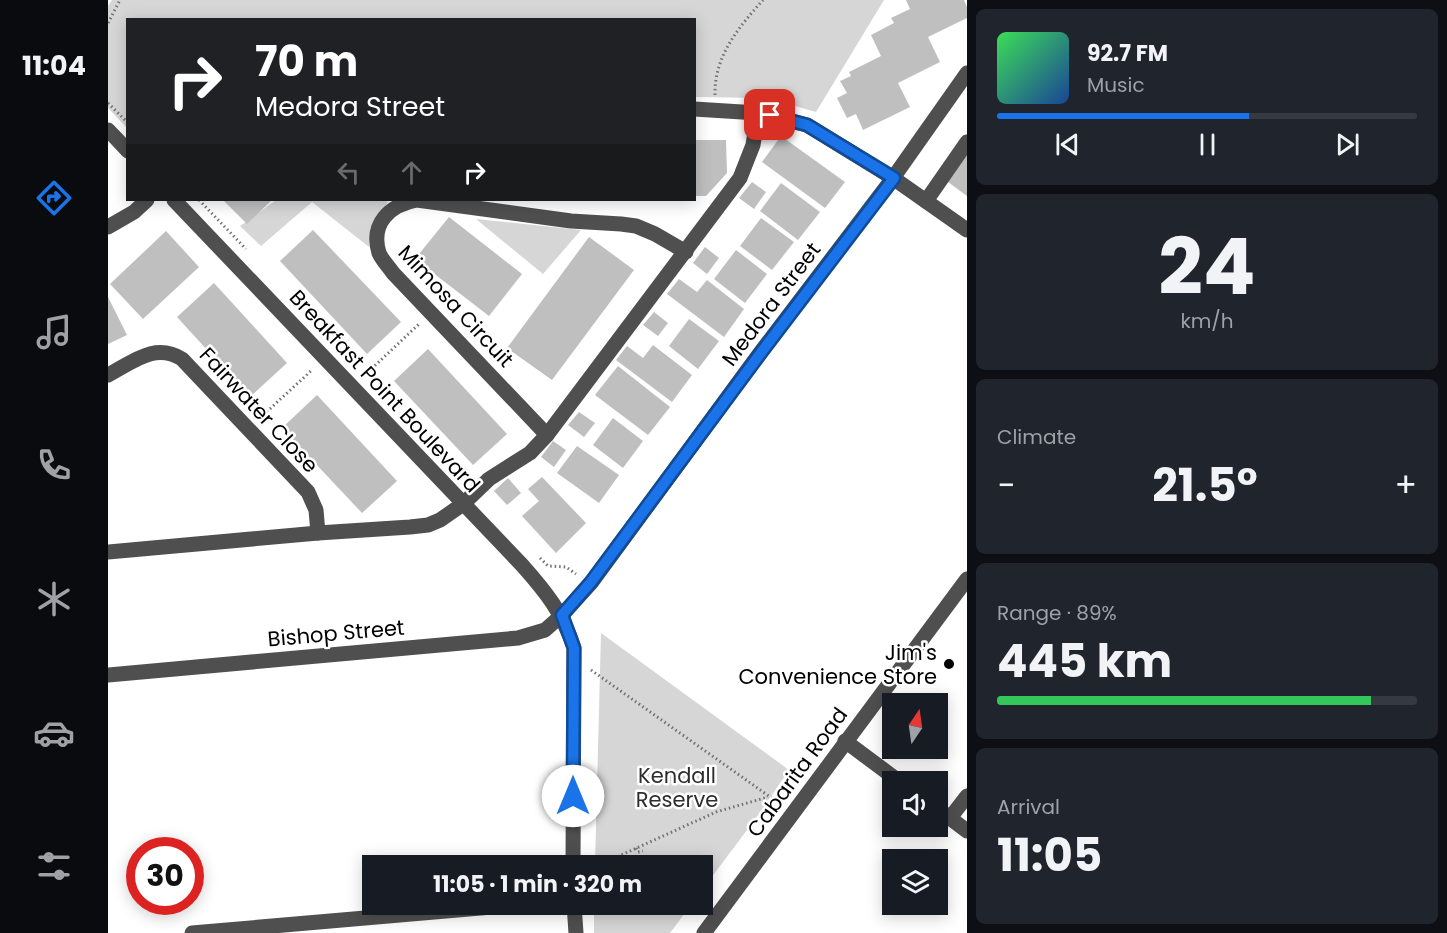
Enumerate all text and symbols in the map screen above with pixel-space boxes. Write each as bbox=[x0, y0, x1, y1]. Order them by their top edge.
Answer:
text: 70 m bbox=[255, 32, 358, 91]
text: 92.7 FM bbox=[1087, 38, 1168, 69]
icon: right bbox=[156, 42, 234, 120]
text: 11:04 bbox=[22, 47, 86, 84]
text: Music bbox=[1087, 71, 1145, 99]
text: Medora Street bbox=[255, 88, 445, 125]
pin bbox=[744, 89, 795, 140]
icon: arrive bbox=[753, 98, 786, 131]
icon: previous bbox=[1051, 128, 1084, 161]
icon: pause bbox=[1191, 128, 1224, 161]
icon: next bbox=[1331, 128, 1364, 161]
icon: left bbox=[332, 156, 365, 189]
icon: ahead bbox=[395, 156, 428, 189]
icon: right bbox=[458, 156, 491, 189]
icon: directions bbox=[33, 177, 75, 219]
text: 24 bbox=[1158, 212, 1256, 321]
street label: Medora Street bbox=[715, 236, 827, 372]
street label: Mimosa Circuit bbox=[392, 239, 520, 373]
street label: Breakfast Point Boulevard bbox=[283, 283, 487, 499]
text: km/h bbox=[1180, 307, 1234, 335]
icon: music bbox=[33, 311, 75, 353]
street label: Fairwater Close bbox=[193, 341, 325, 479]
text: Climate bbox=[997, 423, 1076, 451]
icon: phone bbox=[33, 444, 75, 486]
text: 21.5° bbox=[1152, 454, 1258, 517]
text: − bbox=[997, 462, 1015, 509]
text: + bbox=[1394, 462, 1417, 509]
icon: climate bbox=[33, 578, 75, 620]
text: Range · 89% bbox=[997, 599, 1117, 627]
street label: Bishop Street bbox=[266, 613, 406, 653]
text: 445 km bbox=[997, 630, 1172, 693]
place label: Jim's Convenience Store bbox=[738, 638, 937, 691]
marker: Jim's Convenience Store bbox=[942, 657, 956, 671]
north arrow bbox=[882, 693, 948, 759]
map controls bbox=[882, 693, 948, 915]
street label: Cabarita Road bbox=[740, 701, 854, 843]
icon: car bbox=[33, 712, 75, 754]
park label: Kendall Reserve bbox=[636, 761, 718, 814]
position arrow bbox=[541, 764, 605, 828]
button: sound bbox=[882, 771, 948, 837]
text: Arrival bbox=[997, 793, 1060, 821]
text: 11:05 bbox=[997, 824, 1102, 887]
speed limit sign: 30 bbox=[126, 837, 204, 915]
icon: filters bbox=[33, 845, 75, 887]
button: layers bbox=[882, 849, 948, 915]
text: 11:05 · 1 min · 320 m bbox=[433, 869, 642, 900]

